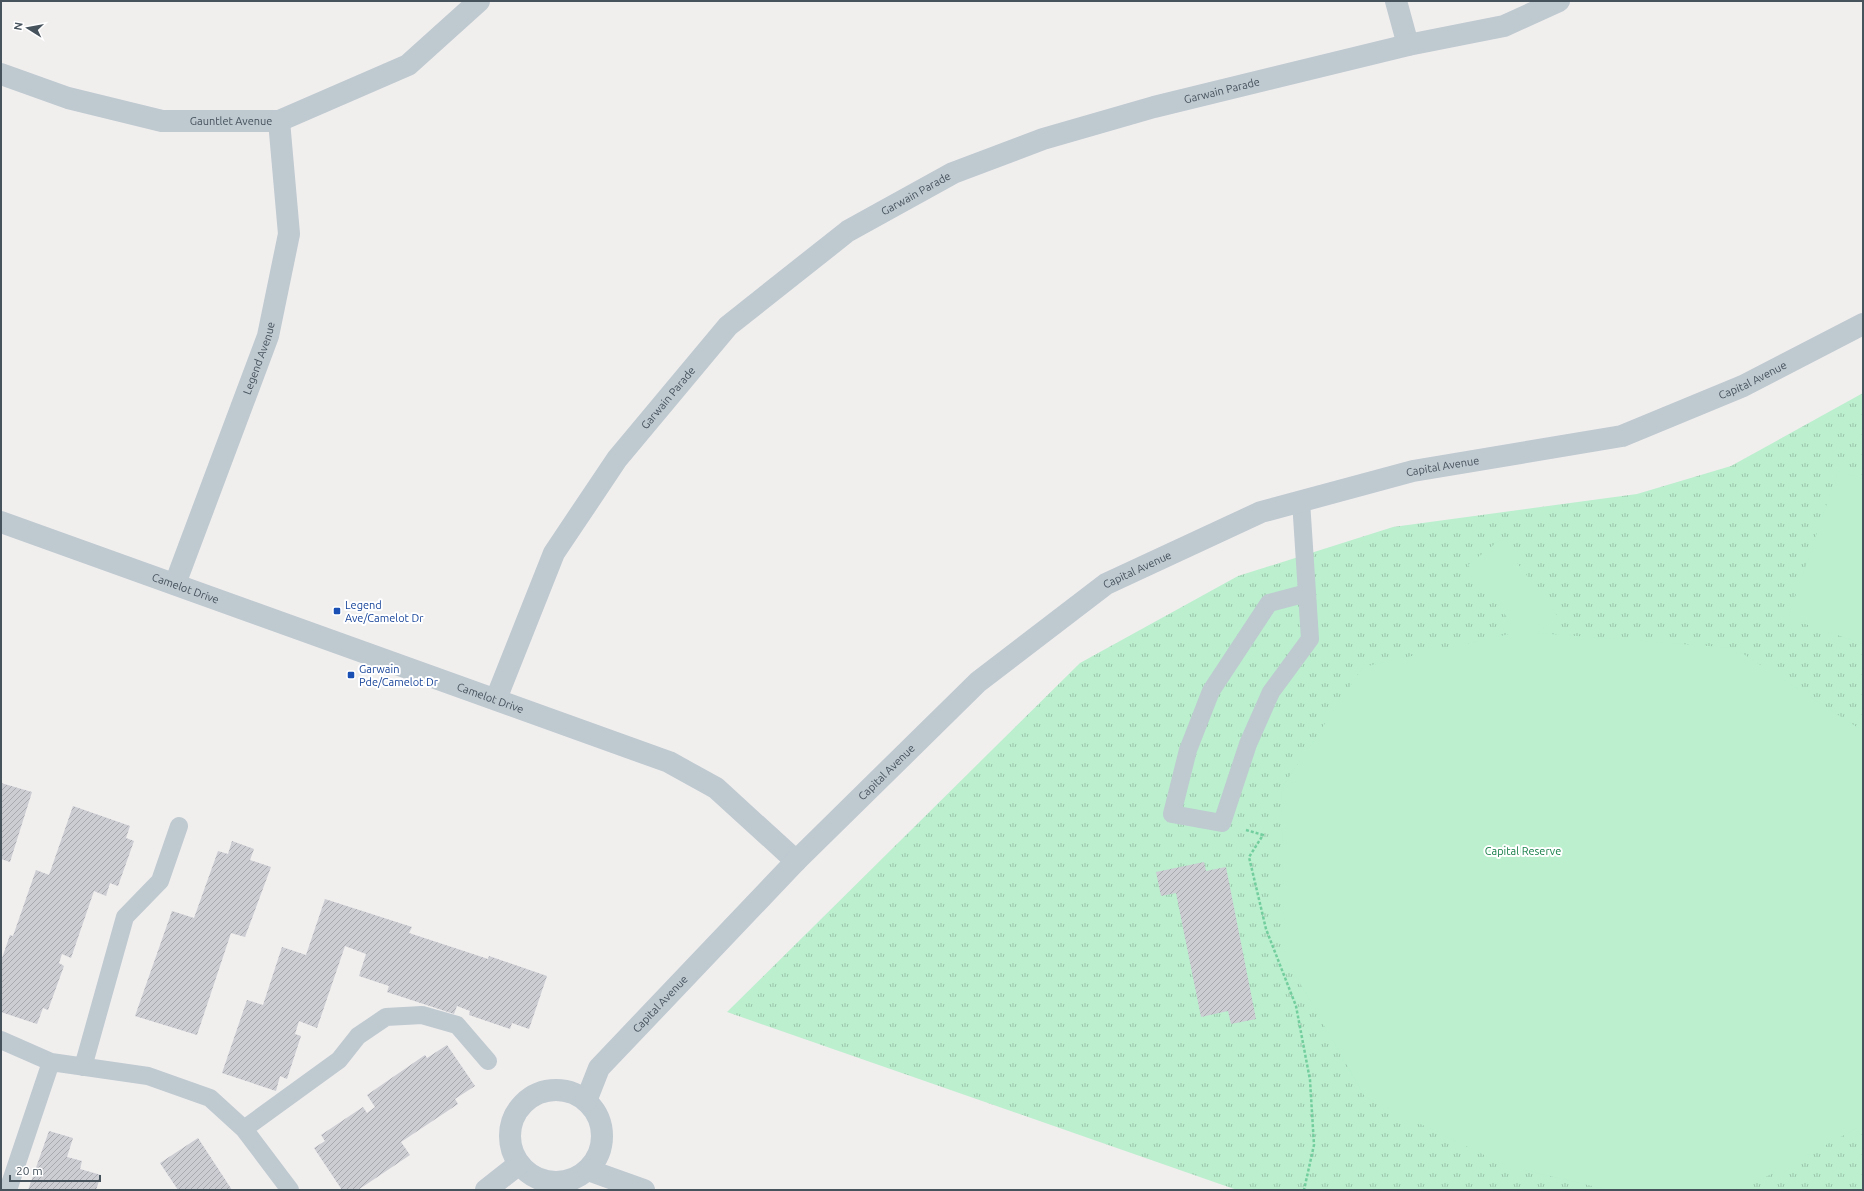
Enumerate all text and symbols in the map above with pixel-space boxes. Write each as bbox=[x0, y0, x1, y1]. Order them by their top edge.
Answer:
north arrow bbox=[8, 8, 48, 48]
text: N bbox=[12, 21, 25, 31]
street label: Garwain Parade bbox=[1183, 75, 1261, 105]
street label: Gauntlet Avenue bbox=[190, 115, 272, 127]
street label: Garwain Parade bbox=[879, 170, 953, 218]
street label: Legend Avenue bbox=[241, 321, 277, 396]
street label: Capital Avenue bbox=[1717, 359, 1789, 401]
street label: Garwain Parade bbox=[639, 364, 698, 431]
street label: Capital Avenue bbox=[1405, 454, 1480, 479]
street label: Capital Avenue bbox=[1101, 549, 1173, 591]
street label: Camelot Drive bbox=[150, 571, 221, 606]
place label: Legend Ave/Camelot Dr bbox=[345, 599, 424, 624]
marker: Legend Ave/Camelot Dr bbox=[332, 606, 342, 616]
place label: Garwain Pde/Camelot Dr bbox=[359, 663, 439, 688]
marker: Garwain Pde/Camelot Dr bbox=[346, 670, 356, 680]
street label: Camelot Drive bbox=[455, 680, 525, 715]
street label: Capital Avenue bbox=[856, 742, 917, 802]
park label: Capital Reserve bbox=[1485, 845, 1561, 857]
street label: Capital Avenue bbox=[630, 973, 690, 1035]
scale bar bbox=[10, 1157, 100, 1183]
text: 20 m bbox=[16, 1164, 43, 1177]

